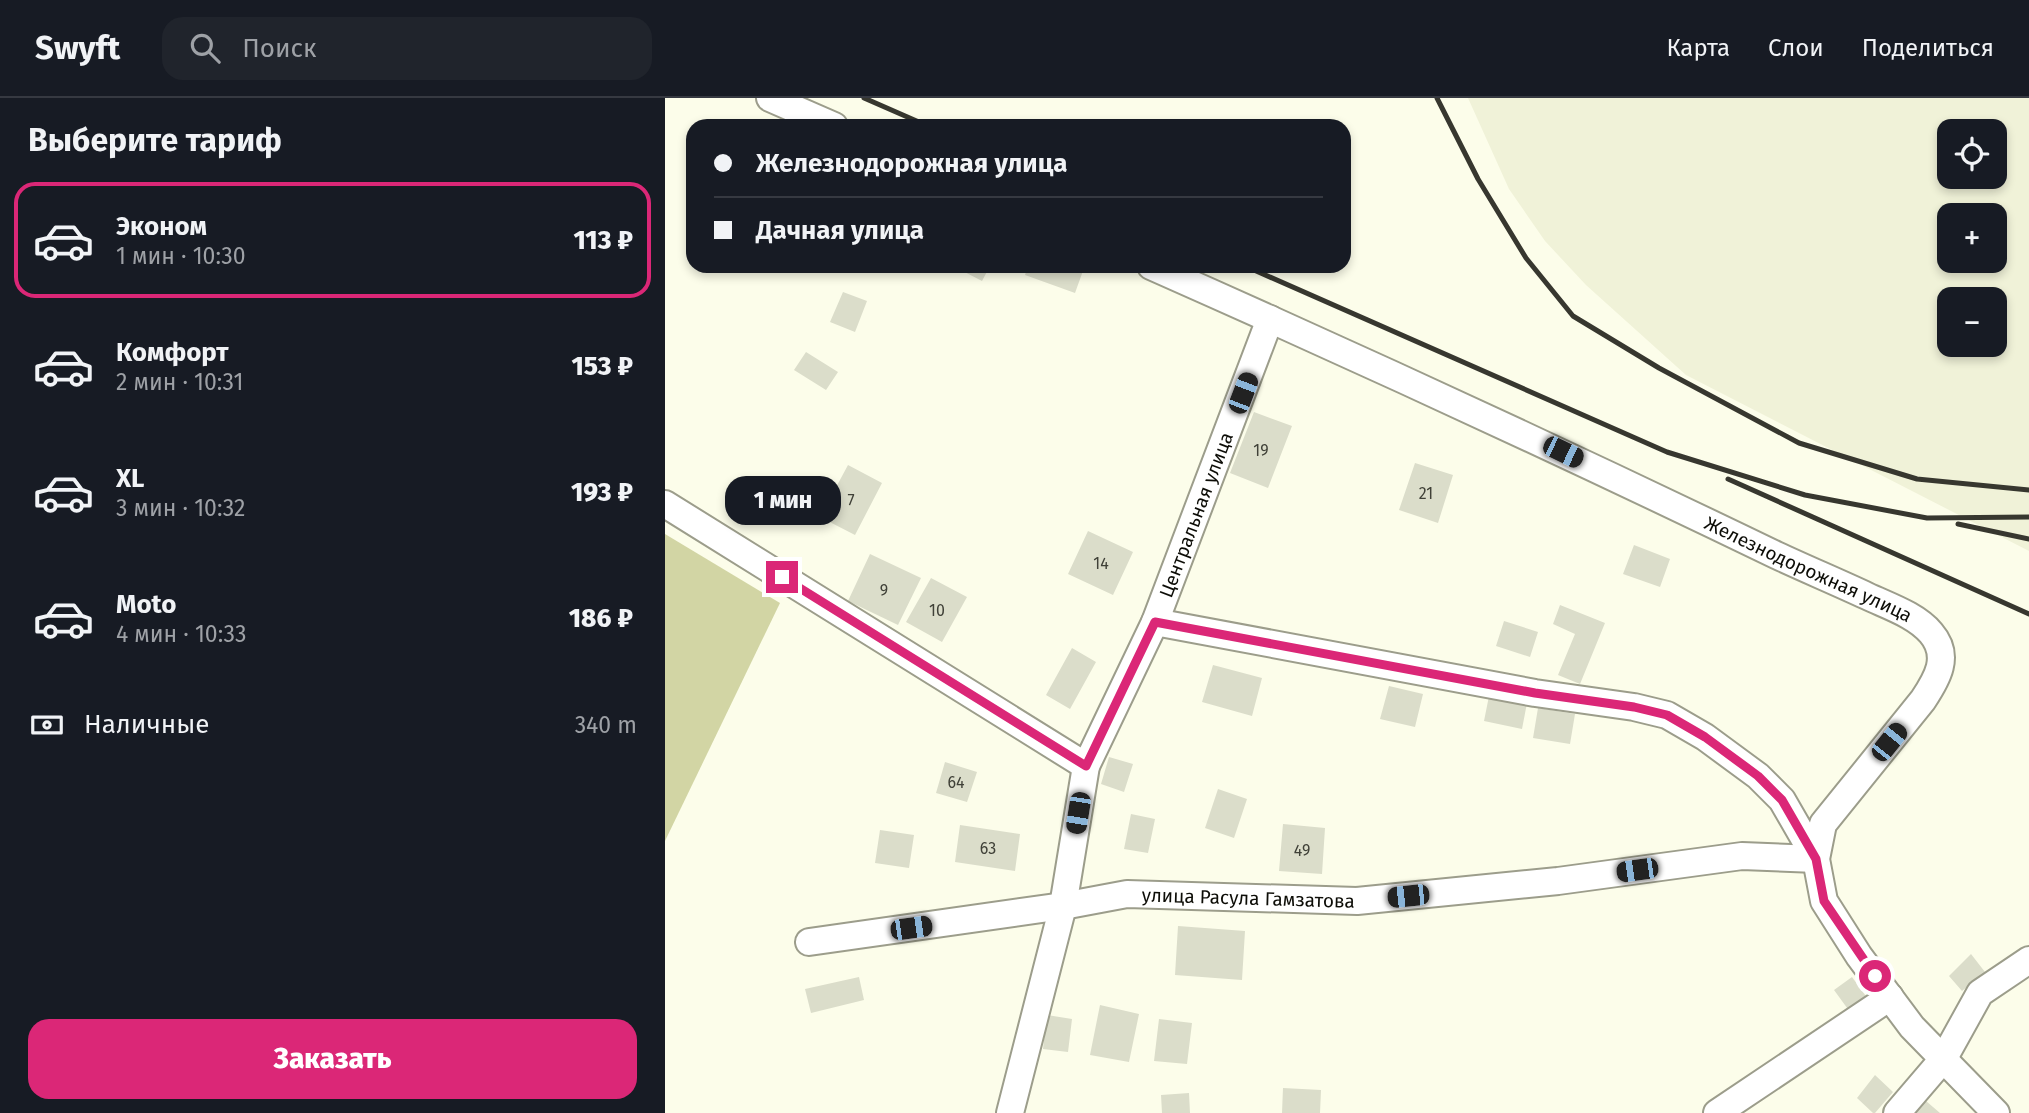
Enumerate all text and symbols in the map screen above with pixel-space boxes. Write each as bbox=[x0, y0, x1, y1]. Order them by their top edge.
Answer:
search box bbox=[162, 17, 652, 80]
text: Swyft bbox=[35, 28, 120, 68]
icon: search bbox=[186, 29, 224, 67]
text: Поиск bbox=[242, 33, 316, 64]
text: Карта bbox=[1666, 34, 1730, 62]
text: Слои bbox=[1768, 34, 1824, 62]
text: Поделиться bbox=[1862, 34, 1994, 62]
map controls bbox=[1937, 119, 2007, 357]
button: locate bbox=[1937, 119, 2007, 189]
text: Выберите тариф bbox=[28, 121, 282, 159]
text: Железнодорожная улица bbox=[756, 148, 1067, 179]
button: + bbox=[1937, 203, 2007, 273]
icon: car bbox=[32, 209, 95, 272]
text: Эконом bbox=[116, 211, 207, 242]
text: Дачная улица bbox=[756, 215, 924, 246]
text: 113 ₽ bbox=[574, 225, 633, 256]
text: 1 мин · 10:30 bbox=[116, 242, 245, 270]
button: − bbox=[1937, 287, 2007, 357]
icon: car bbox=[32, 335, 95, 398]
text: Комфорт bbox=[116, 337, 229, 368]
text: 153 ₽ bbox=[571, 351, 633, 382]
text: 2 мин · 10:31 bbox=[116, 368, 243, 396]
car bbox=[1226, 370, 1261, 416]
street label: Центральная улица bbox=[1154, 429, 1238, 601]
car bbox=[1540, 433, 1587, 471]
house number: 19 bbox=[1253, 441, 1269, 460]
icon: car bbox=[32, 461, 95, 524]
text: XL bbox=[116, 463, 144, 494]
callout: 1 мин bbox=[724, 476, 840, 524]
text: 193 ₽ bbox=[571, 477, 633, 508]
house number: 21 bbox=[1419, 484, 1433, 503]
text: 1 мин bbox=[754, 486, 812, 514]
house number: 7 bbox=[847, 491, 855, 510]
text: 3 мин · 10:32 bbox=[116, 494, 245, 522]
street label: Железнодорожная улица bbox=[1701, 511, 1916, 627]
house number: 14 bbox=[1093, 554, 1109, 573]
route end bbox=[766, 561, 798, 593]
house number: 9 bbox=[880, 581, 888, 600]
icon: car bbox=[32, 587, 95, 650]
text: Moto bbox=[116, 589, 176, 620]
house number: 10 bbox=[929, 601, 945, 620]
text: 186 ₽ bbox=[569, 603, 633, 634]
text: 4 мин · 10:33 bbox=[116, 620, 246, 648]
icon: cash bbox=[28, 706, 66, 744]
text: Наличные bbox=[84, 709, 209, 740]
text: 340 m bbox=[575, 711, 637, 739]
car bbox=[1868, 719, 1911, 765]
house number: 64 bbox=[947, 773, 965, 792]
car bbox=[1065, 791, 1092, 835]
house number: 63 bbox=[980, 839, 996, 858]
house number: 49 bbox=[1294, 841, 1310, 860]
car bbox=[1615, 857, 1660, 883]
street label: улица Расула Гамзатова bbox=[1141, 883, 1355, 912]
car bbox=[1387, 883, 1430, 909]
car bbox=[889, 915, 934, 941]
route start bbox=[1859, 960, 1891, 992]
button: Заказать bbox=[28, 1019, 637, 1099]

